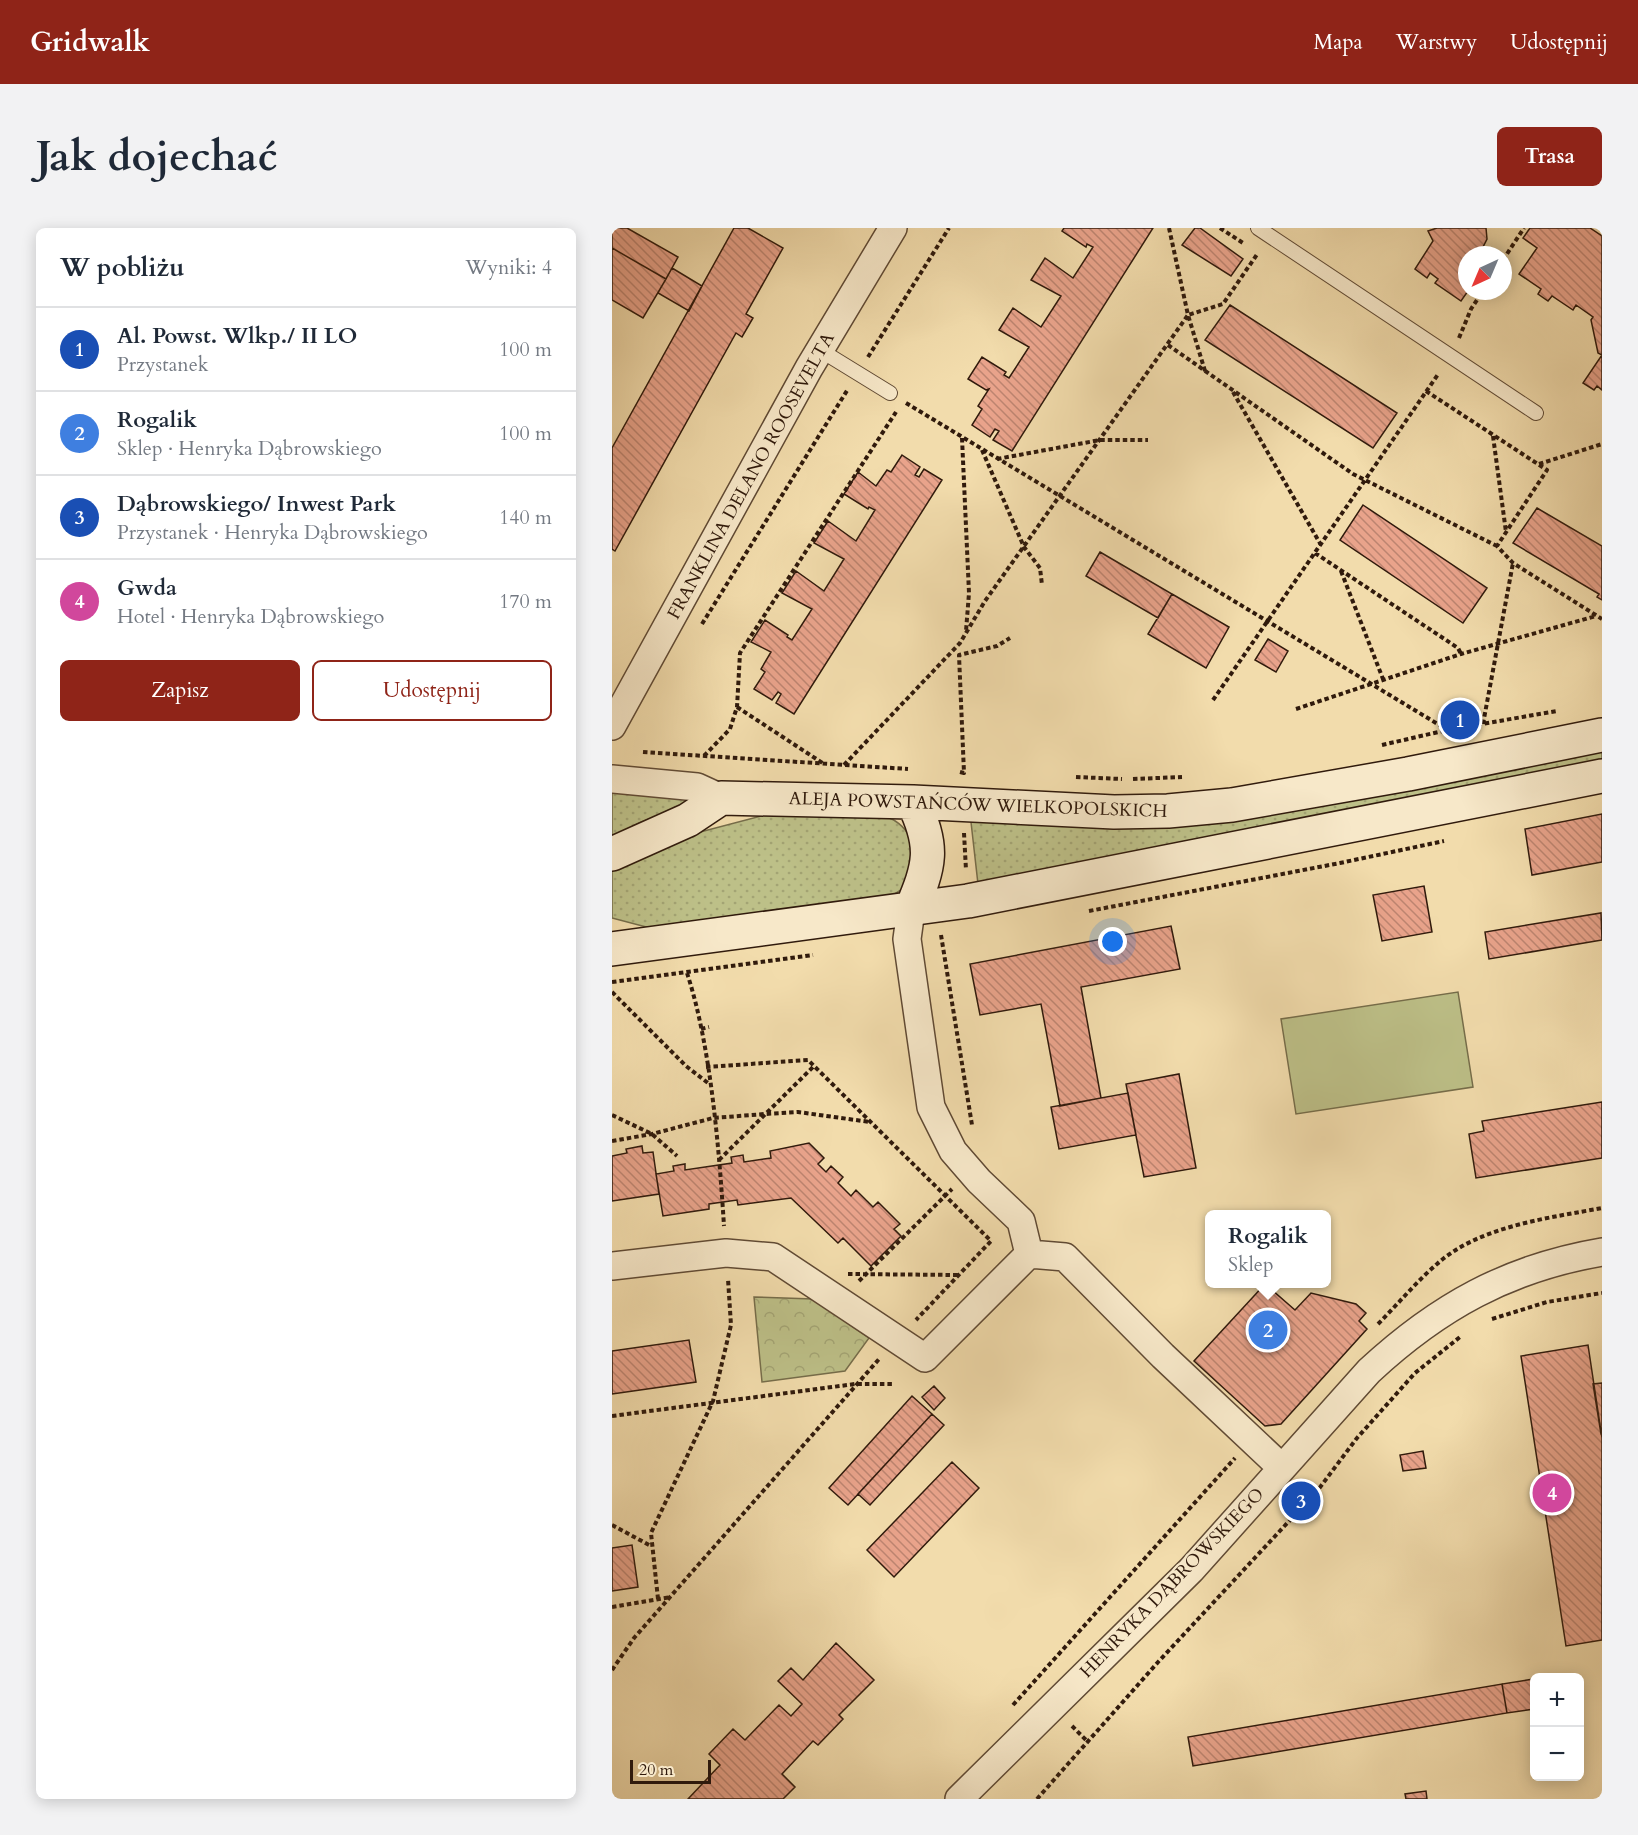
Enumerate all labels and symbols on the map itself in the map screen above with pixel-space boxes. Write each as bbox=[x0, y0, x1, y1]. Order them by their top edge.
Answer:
north arrow bbox=[1458, 246, 1512, 300]
street label: FRANKLINA DELANO ROOSEVELTA bbox=[661, 328, 841, 624]
pin: 1 bbox=[1440, 698, 1480, 742]
street label: ALEJA POWSTAŃCÓW WIELKOPOLSKICH bbox=[788, 786, 1168, 824]
your location bbox=[1098, 927, 1127, 956]
pin: 2 bbox=[1248, 1308, 1288, 1352]
pin: 4 bbox=[1532, 1470, 1572, 1516]
pin: 3 bbox=[1282, 1478, 1320, 1524]
street label: HENRYKA DĄBROWSKIEGO bbox=[1074, 1482, 1270, 1684]
scale bar bbox=[630, 1757, 711, 1784]

